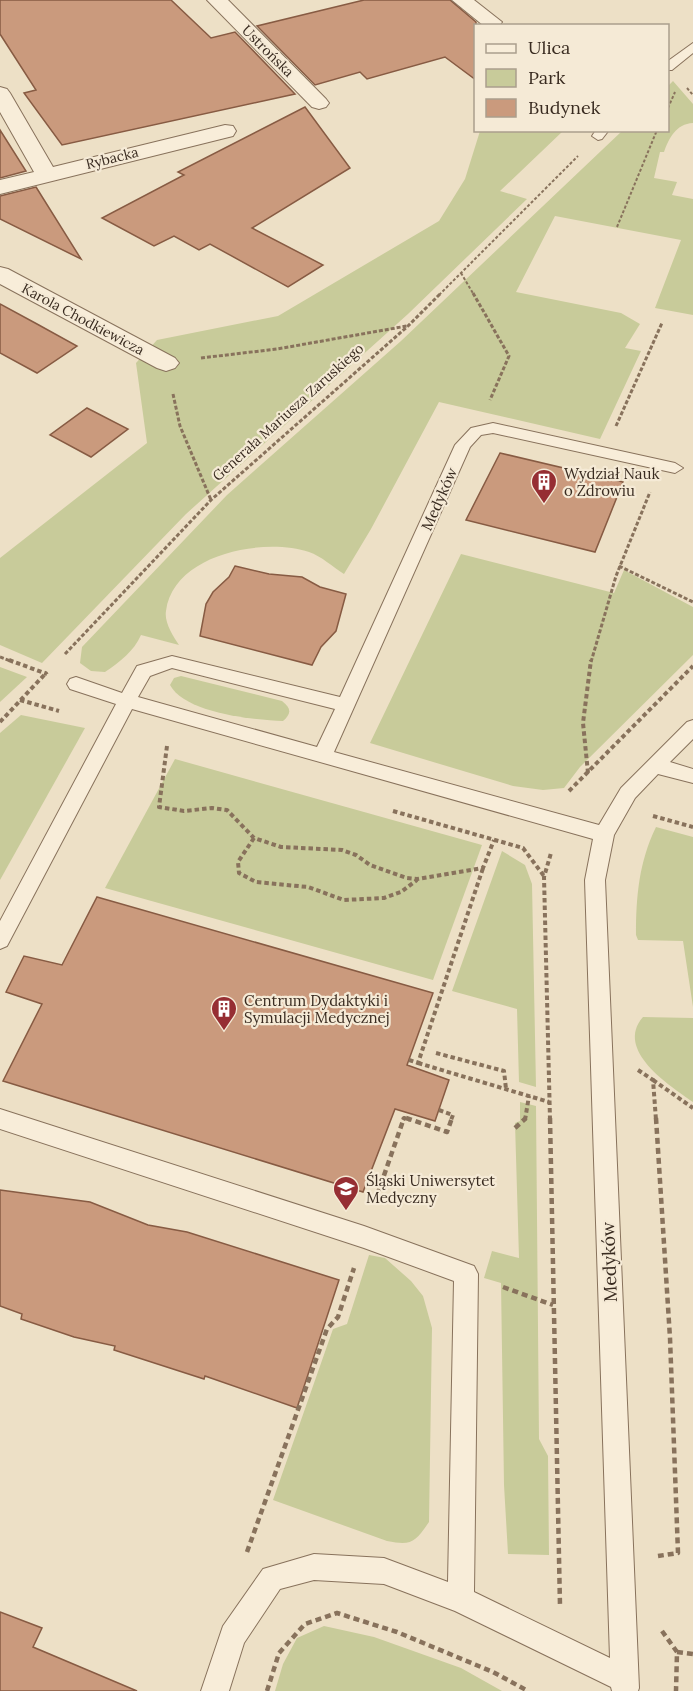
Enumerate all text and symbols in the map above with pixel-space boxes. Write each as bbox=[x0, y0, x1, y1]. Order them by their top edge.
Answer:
street label: Ustrońska bbox=[238, 21, 298, 81]
legend bbox=[474, 24, 669, 132]
text: Ulica bbox=[528, 36, 570, 59]
text: Park bbox=[528, 66, 566, 89]
text: Budynek bbox=[528, 96, 601, 119]
street label: Rybacka bbox=[84, 143, 140, 173]
street label: Karola Chodkiewicza bbox=[19, 279, 147, 359]
street label: Generała Mariusza Zaruskiego bbox=[209, 339, 367, 485]
place label: Wydział Nauk o Zdrowiu bbox=[564, 464, 660, 500]
street label: Medyków bbox=[417, 465, 461, 533]
building icon: Wydział Nauk o Zdrowiu bbox=[529, 467, 559, 505]
place label: Centrum Dydaktyki i Symulacji Medycznej bbox=[244, 991, 390, 1027]
building icon: Centrum Dydaktyki i Symulacji Medycznej bbox=[209, 994, 239, 1032]
place label: Śląski Uniwersytet Medyczny bbox=[366, 1171, 495, 1207]
school or university icon: Śląski Uniwersytet Medyczny bbox=[331, 1174, 361, 1212]
street label: Medyków bbox=[596, 1221, 622, 1303]

